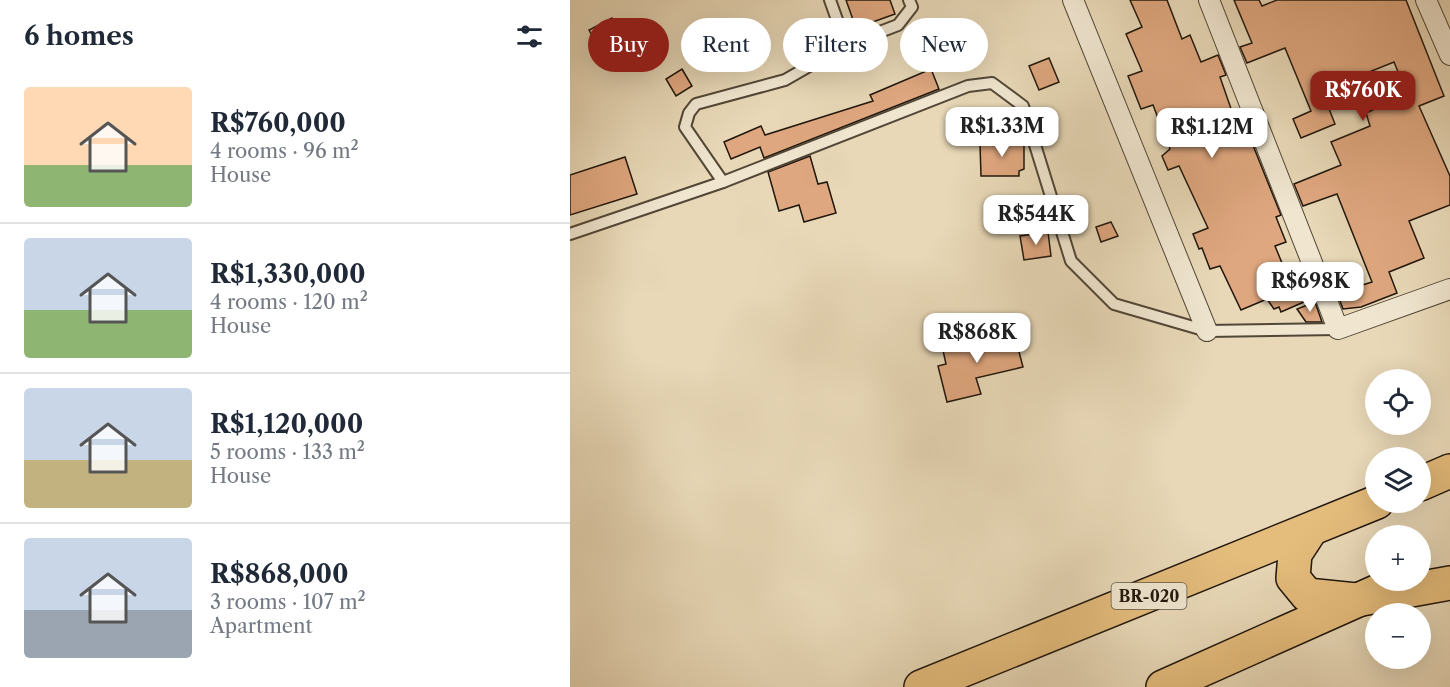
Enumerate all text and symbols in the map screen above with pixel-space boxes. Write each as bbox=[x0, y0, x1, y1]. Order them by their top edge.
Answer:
chip: Buy bbox=[588, 18, 669, 72]
chip: Rent bbox=[681, 18, 771, 72]
chip: Filters bbox=[783, 18, 888, 72]
chip: New bbox=[900, 18, 988, 72]
text: 6 homes bbox=[24, 20, 134, 52]
icon: filters bbox=[513, 20, 546, 53]
pin: R$760K bbox=[1314, 71, 1412, 122]
text: R$760K bbox=[1324, 78, 1402, 102]
text: R$760,000 bbox=[210, 107, 346, 139]
pin: R$1.33M bbox=[947, 107, 1057, 158]
pin: R$1.12M bbox=[1157, 108, 1267, 159]
icon: home bbox=[72, 111, 144, 183]
text: R$1.33M bbox=[960, 114, 1044, 138]
text: R$1.12M bbox=[1170, 115, 1254, 139]
text: 4 rooms · 96 m² bbox=[210, 139, 359, 163]
text: House bbox=[210, 163, 271, 187]
pin: R$544K bbox=[987, 195, 1085, 246]
text: R$544K bbox=[997, 202, 1075, 226]
text: R$1,330,000 bbox=[210, 258, 366, 290]
icon: home bbox=[72, 262, 144, 334]
pin: R$698K bbox=[1261, 262, 1359, 313]
text: R$698K bbox=[1271, 269, 1349, 293]
text: 4 rooms · 120 m² bbox=[210, 290, 368, 314]
pin: R$868K bbox=[928, 313, 1026, 364]
text: House bbox=[210, 314, 271, 338]
text: R$868K bbox=[937, 320, 1017, 344]
map controls bbox=[1365, 369, 1431, 669]
button: locate bbox=[1365, 369, 1431, 435]
text: R$1,120,000 bbox=[210, 408, 363, 440]
icon: home bbox=[72, 412, 144, 484]
text: 5 rooms · 133 m² bbox=[210, 440, 365, 464]
button: layers bbox=[1365, 447, 1431, 513]
text: House bbox=[210, 464, 271, 488]
button: + bbox=[1365, 525, 1431, 591]
text: R$868,000 bbox=[210, 558, 349, 590]
icon: home bbox=[72, 562, 144, 634]
road number: BR-020 bbox=[1112, 583, 1186, 609]
text: 3 rooms · 107 m² bbox=[210, 590, 366, 614]
button: − bbox=[1365, 603, 1431, 669]
text: Apartment bbox=[210, 614, 313, 638]

